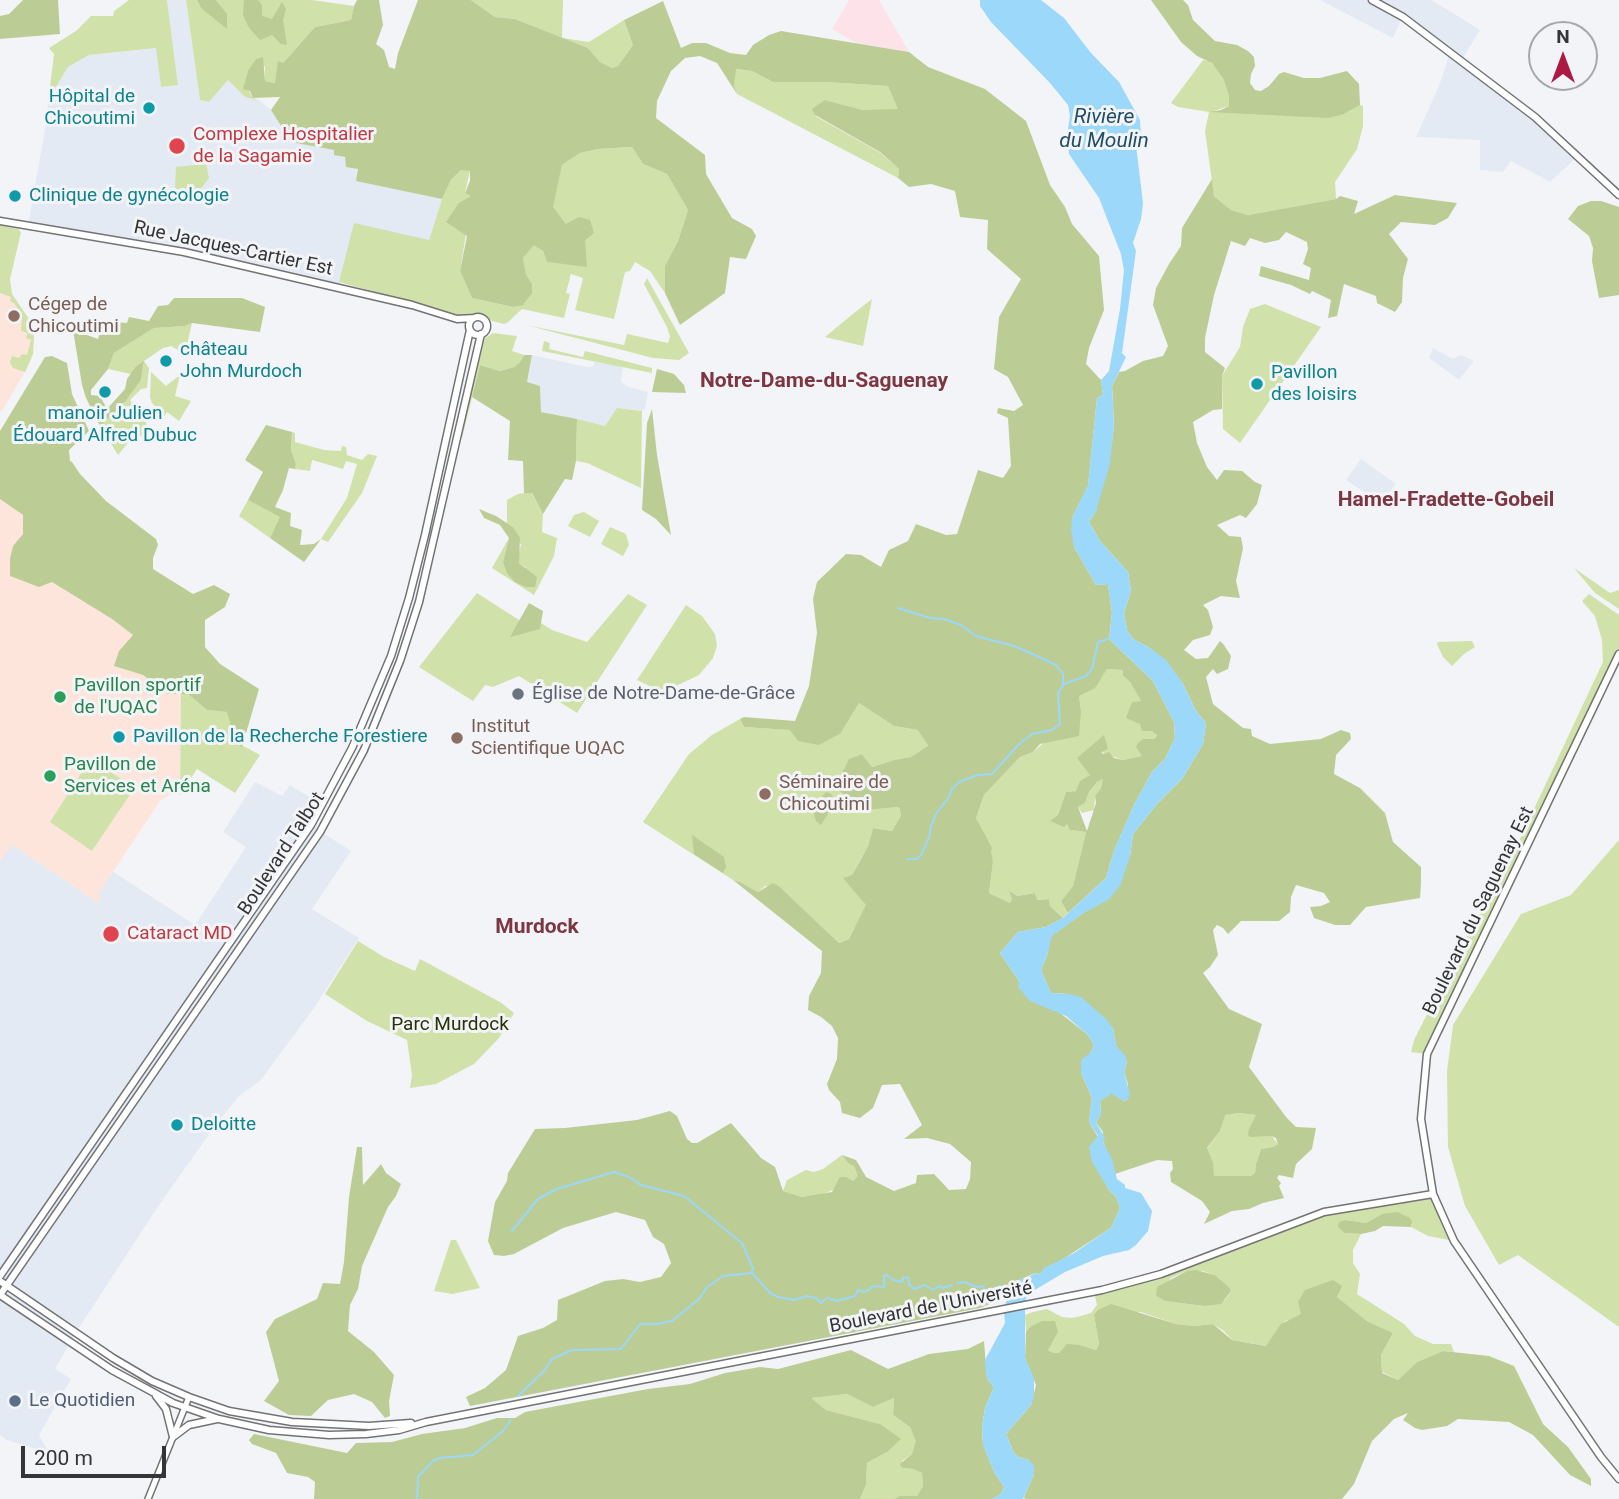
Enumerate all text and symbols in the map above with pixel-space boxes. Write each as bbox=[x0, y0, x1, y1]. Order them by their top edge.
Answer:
north arrow bbox=[1528, 21, 1598, 91]
text: N bbox=[1556, 25, 1570, 48]
place label: Hôpital de Chicoutimi bbox=[44, 86, 135, 130]
marker: Hôpital de Chicoutimi bbox=[141, 100, 157, 116]
water label: Rivière du Moulin bbox=[1059, 105, 1149, 155]
place label: Complexe Hospitalier de la Sagamie bbox=[193, 124, 374, 168]
marker: Complexe Hospitalier de la Sagamie bbox=[167, 136, 187, 156]
place label: Clinique de gynécologie bbox=[29, 185, 229, 207]
marker: Clinique de gynécologie bbox=[7, 188, 23, 204]
street label: Rue Jacques-Cartier Est bbox=[132, 217, 334, 281]
place label: Cégep de Chicoutimi bbox=[28, 294, 119, 338]
marker: Cégep de Chicoutimi bbox=[6, 308, 22, 324]
place label: château John Murdoch bbox=[180, 339, 302, 383]
marker: château John Murdoch bbox=[158, 353, 174, 369]
place label: Pavillon des loisirs bbox=[1271, 362, 1357, 406]
district label: Notre-Dame-du-Saguenay bbox=[700, 369, 948, 395]
marker: Pavillon des loisirs bbox=[1249, 376, 1265, 392]
marker: manoir Julien Édouard Alfred Dubuc bbox=[97, 384, 113, 400]
place label: manoir Julien Édouard Alfred Dubuc bbox=[13, 403, 197, 447]
district label: Hamel-Fradette-Gobeil bbox=[1338, 488, 1554, 514]
place label: Pavillon sportif de l'UQAC bbox=[74, 675, 201, 719]
place label: Église de Notre-Dame-de-Grâce bbox=[532, 683, 795, 705]
marker: Église de Notre-Dame-de-Grâce bbox=[510, 686, 526, 702]
marker: Pavillon sportif de l'UQAC bbox=[52, 689, 68, 705]
place label: Institut Scientifique UQAC bbox=[471, 716, 625, 760]
place label: Pavillon de la Recherche Forestiere bbox=[133, 726, 428, 748]
marker: Pavillon de la Recherche Forestiere bbox=[111, 729, 127, 745]
marker: Institut Scientifique UQAC bbox=[449, 730, 465, 746]
place label: Pavillon de Services et Aréna bbox=[64, 754, 211, 798]
marker: Pavillon de Services et Aréna bbox=[42, 768, 58, 784]
place label: Séminaire de Chicoutimi bbox=[779, 772, 889, 816]
marker: Séminaire de Chicoutimi bbox=[757, 786, 773, 802]
street label: Boulevard Talbot bbox=[234, 788, 330, 920]
street label: Boulevard du Saguenay Est bbox=[1419, 803, 1539, 1019]
district label: Murdock bbox=[495, 915, 579, 941]
place label: Cataract MD bbox=[127, 923, 233, 945]
marker: Cataract MD bbox=[101, 924, 121, 944]
park label: Parc Murdock bbox=[391, 1014, 509, 1036]
place label: Deloitte bbox=[191, 1114, 256, 1136]
marker: Deloitte bbox=[169, 1117, 185, 1133]
street label: Boulevard de l'Université bbox=[828, 1277, 1034, 1339]
place label: Le Quotidien bbox=[29, 1390, 135, 1412]
marker: Le Quotidien bbox=[7, 1393, 23, 1409]
scale bar bbox=[24, 1432, 170, 1476]
text: 200 m bbox=[34, 1446, 93, 1470]

